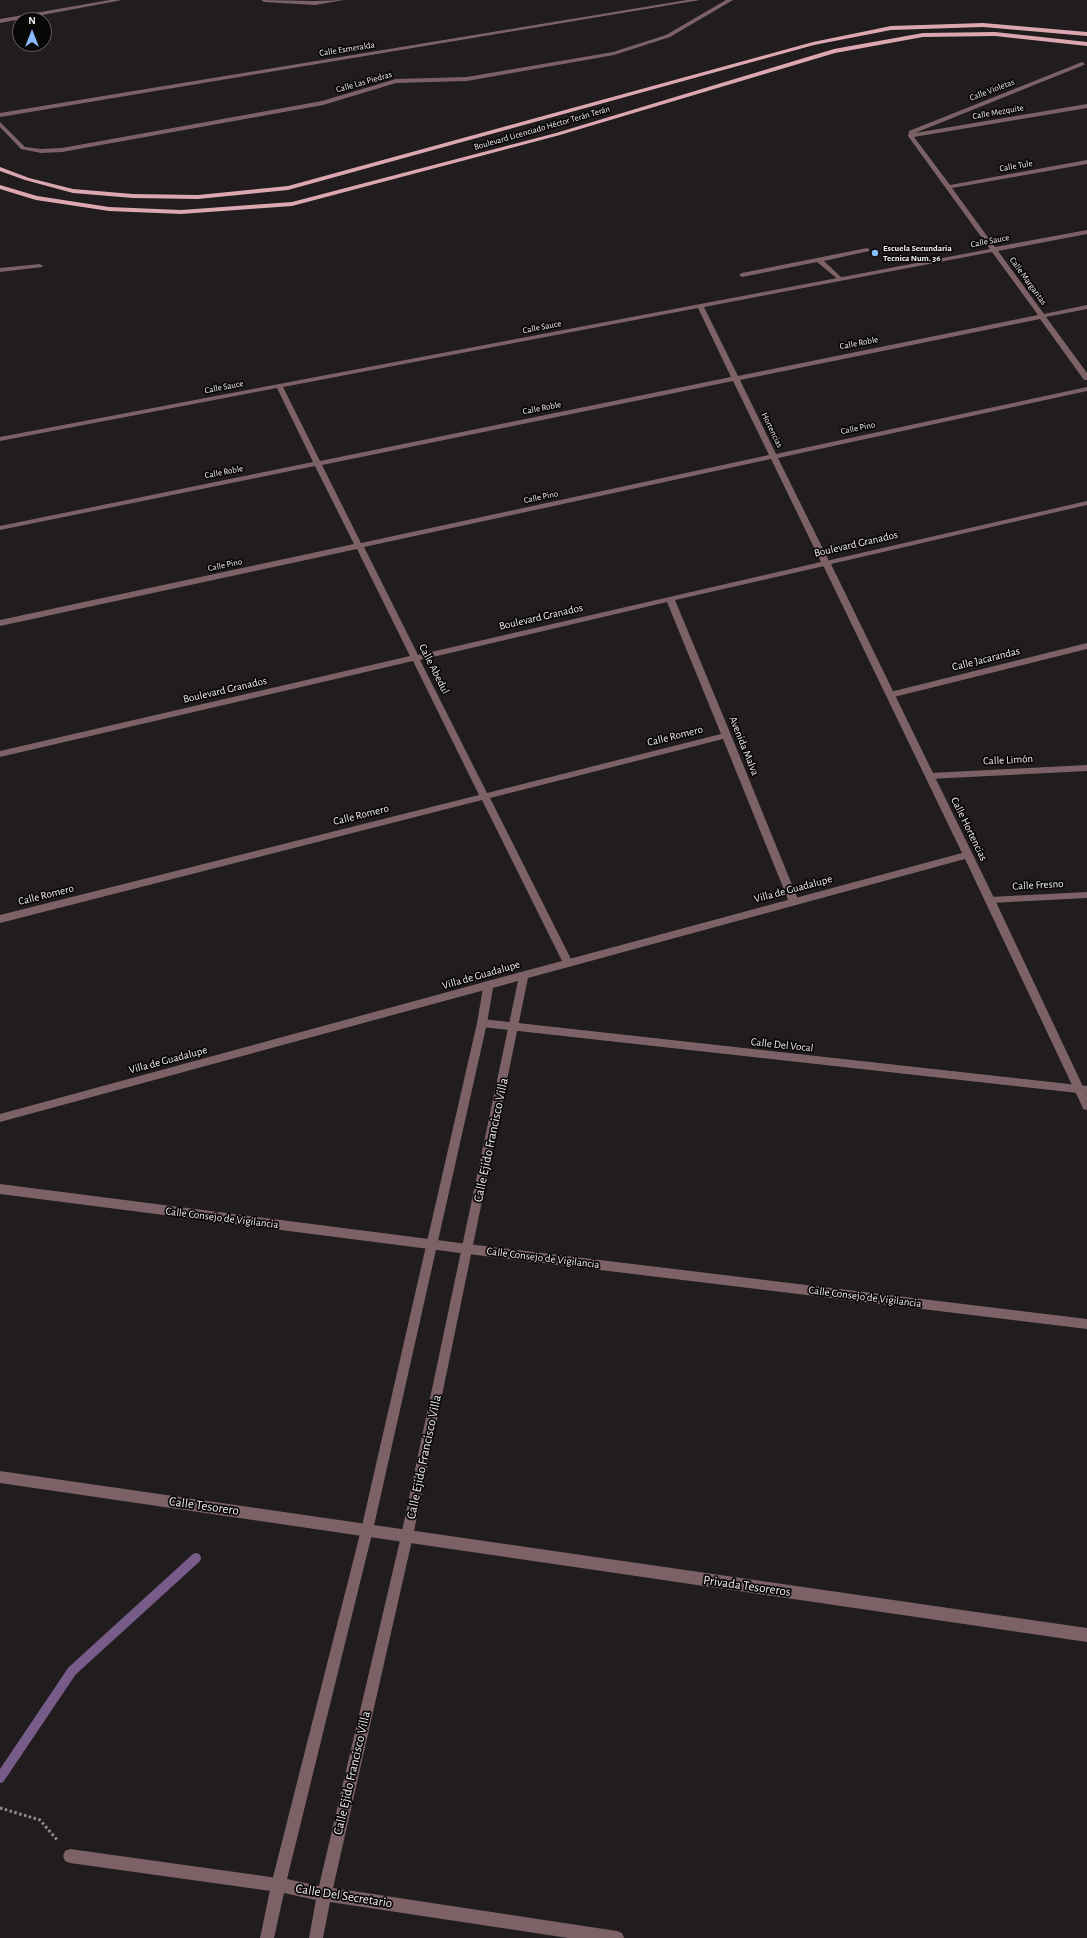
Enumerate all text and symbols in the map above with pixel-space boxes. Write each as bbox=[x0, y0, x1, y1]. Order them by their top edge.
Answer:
north arrow bbox=[12, 12, 52, 52]
text: N bbox=[28, 15, 36, 26]
street label: Calle Esmeralda bbox=[319, 39, 375, 59]
street label: Calle Las Piedras bbox=[335, 69, 393, 95]
street label: Calle Violetas bbox=[968, 76, 1016, 104]
street label: Calle Mezquite bbox=[972, 102, 1024, 122]
street label: Boulevard Licenciado Héctor Terán Terán bbox=[473, 103, 611, 153]
street label: Calle Tule bbox=[999, 158, 1033, 174]
street label: Calle Sauce bbox=[970, 232, 1010, 250]
place label: Escuela Secundaria Tecnica Num. 36 bbox=[883, 243, 952, 264]
marker: Escuela Secundaria Tecnica Num. 36 bbox=[870, 248, 880, 258]
street label: Calle Margaritas bbox=[1007, 255, 1049, 307]
street label: Calle Sauce bbox=[522, 318, 562, 336]
street label: Calle Roble bbox=[839, 334, 879, 352]
street label: Calle Sauce bbox=[204, 378, 244, 396]
street label: Calle Roble bbox=[522, 399, 562, 417]
street label: Hortencias bbox=[759, 411, 785, 449]
street label: Calle Pino bbox=[840, 419, 876, 437]
street label: Calle Roble bbox=[204, 463, 244, 481]
street label: Calle Pino bbox=[523, 488, 559, 506]
street label: Boulevard Granados bbox=[813, 528, 899, 560]
street label: Calle Pino bbox=[207, 556, 243, 574]
street label: Boulevard Granados bbox=[498, 601, 584, 633]
street label: Calle Abedul bbox=[416, 642, 452, 696]
street label: Calle Jacarandas bbox=[951, 644, 1021, 674]
street label: Boulevard Granados bbox=[182, 674, 268, 706]
street label: Avenida Malva bbox=[726, 715, 762, 777]
street label: Calle Romero bbox=[646, 723, 704, 749]
street label: Calle Limón bbox=[983, 752, 1033, 768]
street label: Calle Hortencias bbox=[948, 795, 990, 863]
street label: Calle Romero bbox=[332, 802, 390, 828]
street label: Villa de Guadalupe bbox=[752, 872, 834, 906]
street label: Calle Fresno bbox=[1012, 877, 1064, 893]
street label: Calle Romero bbox=[17, 882, 75, 908]
street label: Villa de Guadalupe bbox=[440, 958, 522, 992]
street label: Calle Del Vocal bbox=[750, 1035, 814, 1055]
street label: Villa de Guadalupe bbox=[127, 1043, 209, 1077]
street label: Calle Ejido Francisco Villa bbox=[470, 1076, 512, 1204]
street label: Calle Consejo de Vigilancia bbox=[165, 1205, 279, 1231]
street label: Calle Consejo de Vigilancia bbox=[486, 1245, 600, 1271]
street label: Calle Consejo de Vigilancia bbox=[808, 1284, 922, 1310]
street label: Calle Ejido Francisco Villa bbox=[403, 1393, 445, 1521]
street label: Calle Tesorero bbox=[168, 1493, 240, 1519]
street label: Privada Tesoreros bbox=[702, 1572, 792, 1600]
street label: Calle Ejido Francisco Villa bbox=[330, 1710, 374, 1836]
street label: Calle Del Secretario bbox=[295, 1881, 393, 1911]

